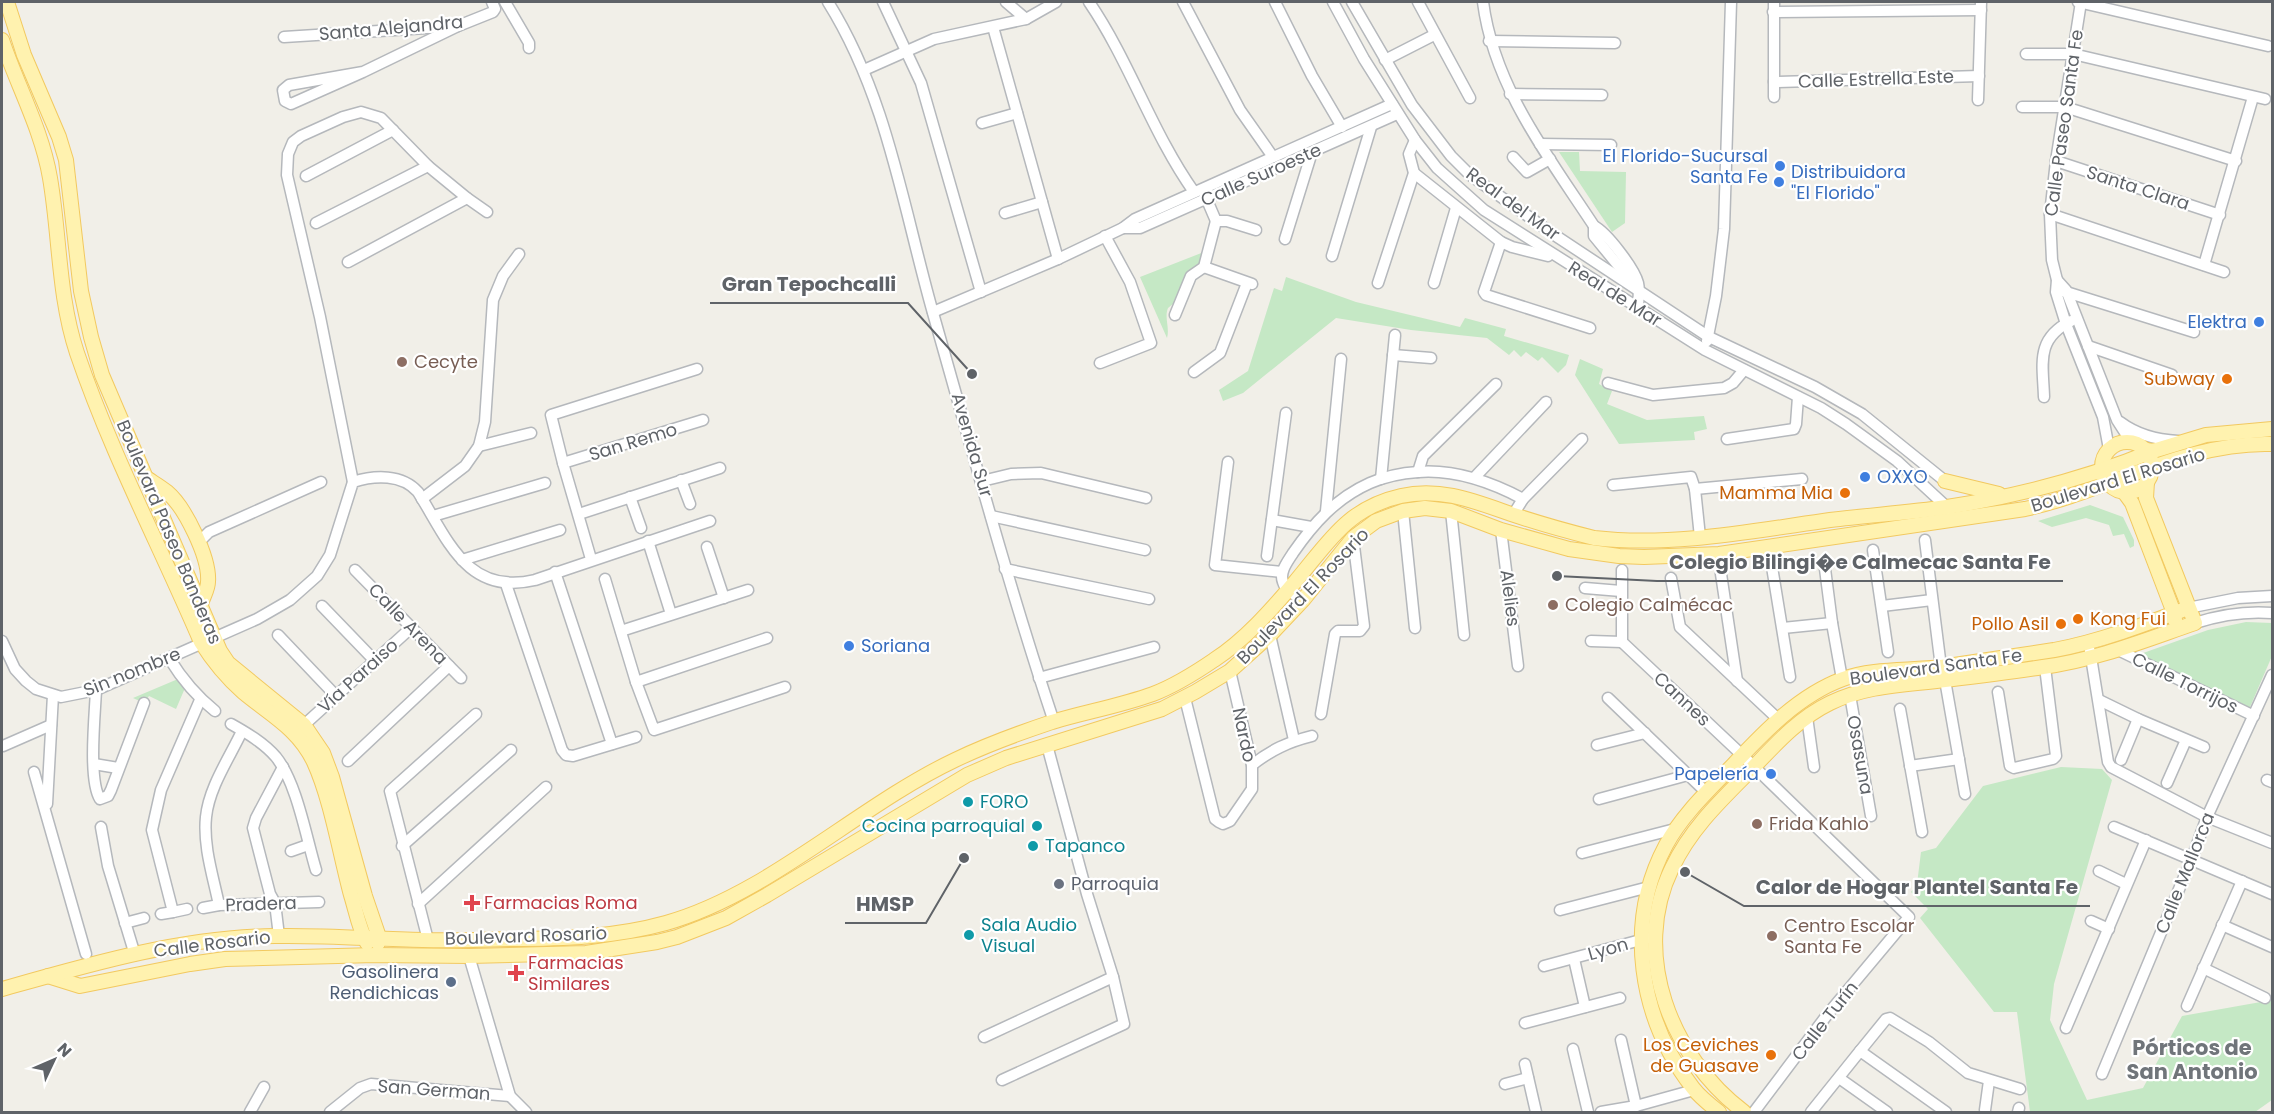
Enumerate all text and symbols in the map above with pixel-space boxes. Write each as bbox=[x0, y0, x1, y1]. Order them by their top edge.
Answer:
street label: Santa Alejandra bbox=[318, 9, 464, 46]
street label: Calle Paseo Santa Fe bbox=[2038, 28, 2089, 218]
street label: Calle Estrella Este bbox=[1798, 63, 1954, 94]
street label: Calle Suroeste bbox=[1197, 137, 1325, 212]
place label: El Florido-Sucursal Santa Fe bbox=[1603, 143, 1768, 189]
marker: El Florido-Sucursal Santa Fe bbox=[1773, 159, 1787, 173]
place label: Distribuidora "El Florido" bbox=[1791, 159, 1906, 205]
street label: Santa Clara bbox=[2083, 159, 2193, 216]
street label: Real del Mar bbox=[1461, 161, 1566, 246]
marker: Distribuidora "El Florido" bbox=[1772, 175, 1786, 189]
street label: Real de Mar bbox=[1564, 255, 1667, 332]
callout: Gran Tepochcalli bbox=[710, 265, 908, 303]
text: Gran Tepochcalli bbox=[722, 270, 896, 298]
place label: Elektra bbox=[2187, 309, 2247, 334]
marker: Elektra bbox=[2252, 315, 2266, 329]
place label: Cecyte bbox=[414, 349, 478, 374]
marker: Cecyte bbox=[395, 355, 409, 369]
place label: Subway bbox=[2144, 366, 2215, 391]
marker: Subway bbox=[2220, 372, 2234, 386]
street label: Avenida Sur bbox=[946, 390, 999, 500]
street label: Boulevard Paseo Banderas bbox=[111, 416, 228, 648]
street label: San Remo bbox=[586, 416, 680, 467]
street label: Boulevard El Rosario bbox=[2028, 441, 2208, 518]
place label: OXXO bbox=[1877, 464, 1928, 489]
marker: OXXO bbox=[1858, 470, 1872, 484]
place label: Mamma Mia bbox=[1719, 480, 1833, 505]
marker: Mamma Mia bbox=[1838, 486, 1852, 500]
street label: Boulevard El Rosario bbox=[1231, 522, 1374, 669]
callout: Colegio Bilingi�e Calmecac Santa Fe bbox=[1657, 543, 2063, 581]
text: Colegio Bilingi�e Calmecac Santa Fe bbox=[1669, 548, 2051, 576]
street label: Alelies bbox=[1495, 568, 1526, 628]
street label: Calle Arena bbox=[363, 577, 454, 670]
place label: Colegio Calmécac bbox=[1565, 592, 1733, 617]
marker: Colegio Calmécac bbox=[1546, 598, 1560, 612]
place label: Kong Fui bbox=[2090, 606, 2166, 631]
place label: Pollo Asil bbox=[1971, 611, 2049, 636]
marker: Kong Fui bbox=[2071, 612, 2085, 626]
marker: Pollo Asil bbox=[2054, 617, 2068, 631]
street label: Vía Paraiso bbox=[312, 633, 403, 719]
place label: Soriana bbox=[861, 633, 930, 658]
marker: Soriana bbox=[842, 639, 856, 653]
street label: Sin nombre bbox=[79, 641, 184, 702]
street label: Boulevard Santa Fe bbox=[1848, 642, 2024, 691]
street label: Calle Torrijos bbox=[2128, 646, 2243, 719]
street label: Cannes bbox=[1648, 666, 1716, 732]
street label: Nardo bbox=[1227, 705, 1262, 765]
street label: Osasuna bbox=[1841, 713, 1880, 797]
place label: Papelería bbox=[1674, 761, 1759, 786]
marker: Papelería bbox=[1764, 767, 1778, 781]
place label: FORO bbox=[980, 789, 1028, 814]
marker: FORO bbox=[961, 795, 975, 809]
street label: Calle Mallorca bbox=[2149, 808, 2220, 937]
place label: Frida Kahlo bbox=[1769, 811, 1869, 836]
place label: Cocina parroquial bbox=[862, 813, 1025, 838]
marker: Frida Kahlo bbox=[1750, 817, 1764, 831]
marker: Cocina parroquial bbox=[1030, 819, 1044, 833]
place label: Tapanco bbox=[1045, 833, 1125, 858]
marker: Tapanco bbox=[1026, 839, 1040, 853]
callout: Calor de Hogar Plantel Santa Fe bbox=[1744, 868, 2090, 906]
place label: Parroquia bbox=[1071, 871, 1159, 896]
text: Calor de Hogar Plantel Santa Fe bbox=[1756, 873, 2078, 901]
marker: Parroquia bbox=[1052, 877, 1066, 891]
callout: HMSP bbox=[845, 885, 926, 923]
street label: Pradera bbox=[225, 890, 297, 917]
place label: Farmacias Roma bbox=[484, 890, 638, 915]
text: HMSP bbox=[856, 890, 914, 918]
marker: Farmacias Roma bbox=[465, 896, 479, 910]
place label: Sala Audio Visual bbox=[981, 912, 1077, 958]
place label: Centro Escolar Santa Fe bbox=[1784, 913, 1915, 959]
street label: Boulevard Rosario bbox=[444, 920, 608, 951]
street label: Calle Rosario bbox=[152, 924, 272, 963]
marker: Sala Audio Visual bbox=[962, 928, 976, 942]
marker: Centro Escolar Santa Fe bbox=[1765, 929, 1779, 943]
street label: Lyon bbox=[1585, 931, 1631, 966]
place label: Farmacias Similares bbox=[528, 950, 624, 996]
place label: Gasolinera Rendichicas bbox=[329, 959, 439, 1005]
marker: Farmacias Similares bbox=[509, 966, 523, 980]
marker: Gasolinera Rendichicas bbox=[444, 975, 458, 989]
street label: Calle Turín bbox=[1786, 976, 1864, 1066]
north arrow bbox=[24, 1030, 84, 1090]
place label: Los Ceviches de Guasave bbox=[1643, 1032, 1759, 1078]
district label: Pórticos de San Antonio bbox=[2126, 1033, 2258, 1086]
text: N bbox=[52, 1038, 77, 1062]
marker: Los Ceviches de Guasave bbox=[1764, 1048, 1778, 1062]
street label: San German bbox=[377, 1073, 491, 1106]

